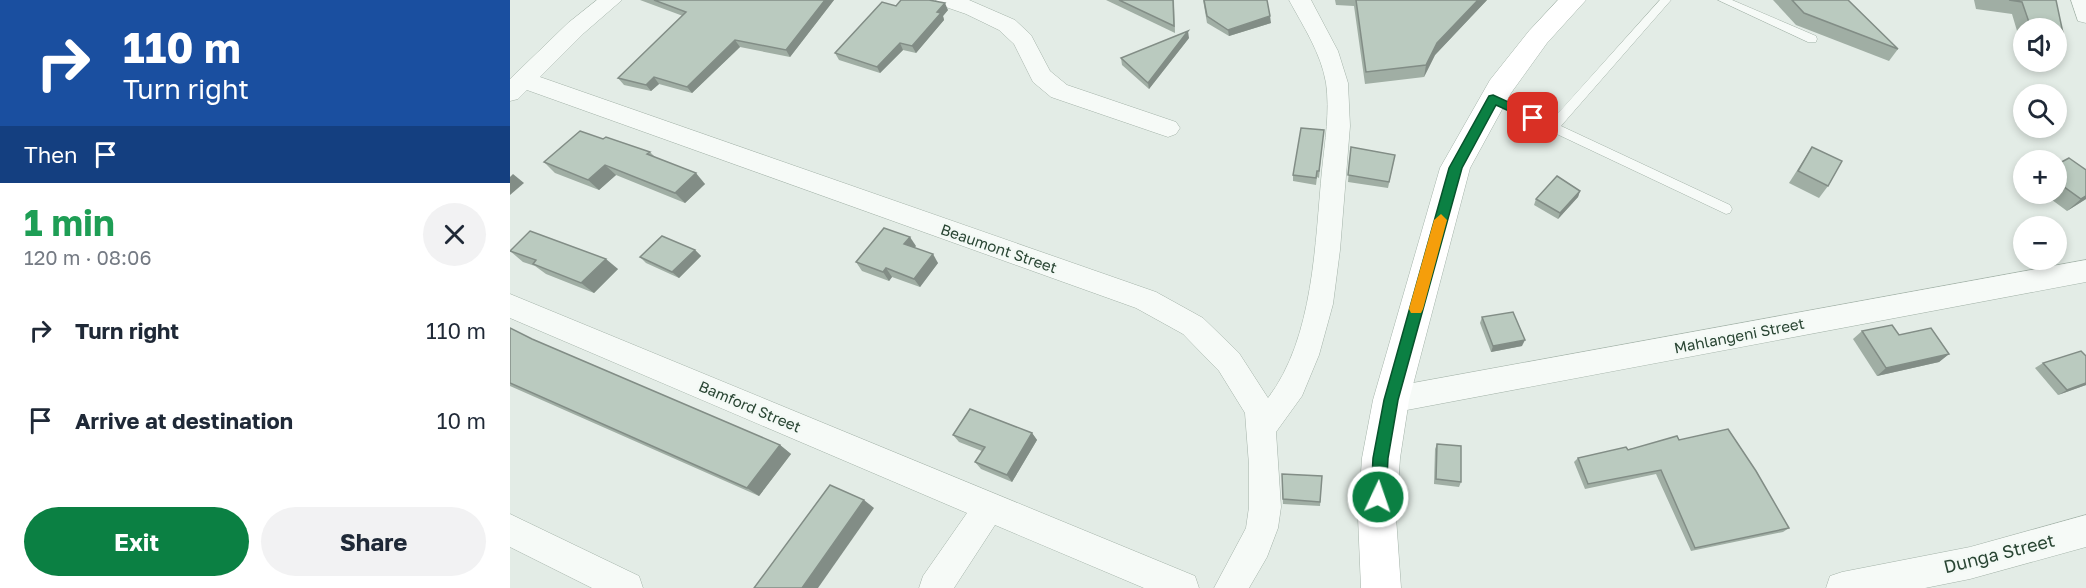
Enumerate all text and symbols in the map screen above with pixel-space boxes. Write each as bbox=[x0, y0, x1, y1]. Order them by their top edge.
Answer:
map controls bbox=[2013, 18, 2067, 270]
button: sound bbox=[2013, 18, 2067, 72]
text: 110 m bbox=[123, 22, 241, 72]
icon: right bbox=[24, 24, 102, 102]
text: Turn right bbox=[123, 73, 249, 105]
button: search bbox=[2013, 84, 2067, 138]
pin bbox=[1507, 92, 1558, 143]
icon: arrive bbox=[1516, 101, 1549, 134]
icon: arrive bbox=[89, 138, 122, 171]
text: Then bbox=[24, 141, 77, 168]
button: + bbox=[2013, 150, 2067, 204]
text: 1 min bbox=[24, 201, 115, 244]
button: close bbox=[423, 203, 486, 266]
button: − bbox=[2013, 216, 2067, 270]
street label: Beaumont Street bbox=[938, 220, 1060, 276]
text: 120 m · 08:06 bbox=[24, 245, 152, 269]
icon: right bbox=[24, 314, 57, 347]
street label: Mahlangeni Street bbox=[1672, 314, 1806, 356]
text: Turn right bbox=[75, 317, 179, 344]
text: 110 m bbox=[426, 317, 486, 344]
street label: Bamford Street bbox=[696, 376, 804, 436]
icon: arrive bbox=[24, 404, 57, 437]
text: Arrive at destination bbox=[75, 407, 293, 434]
text: 10 m bbox=[437, 407, 486, 434]
position arrow bbox=[1346, 465, 1410, 529]
button: Exit bbox=[24, 507, 249, 576]
button: Share bbox=[261, 507, 486, 576]
street label: Dunga Street bbox=[1941, 529, 2057, 577]

